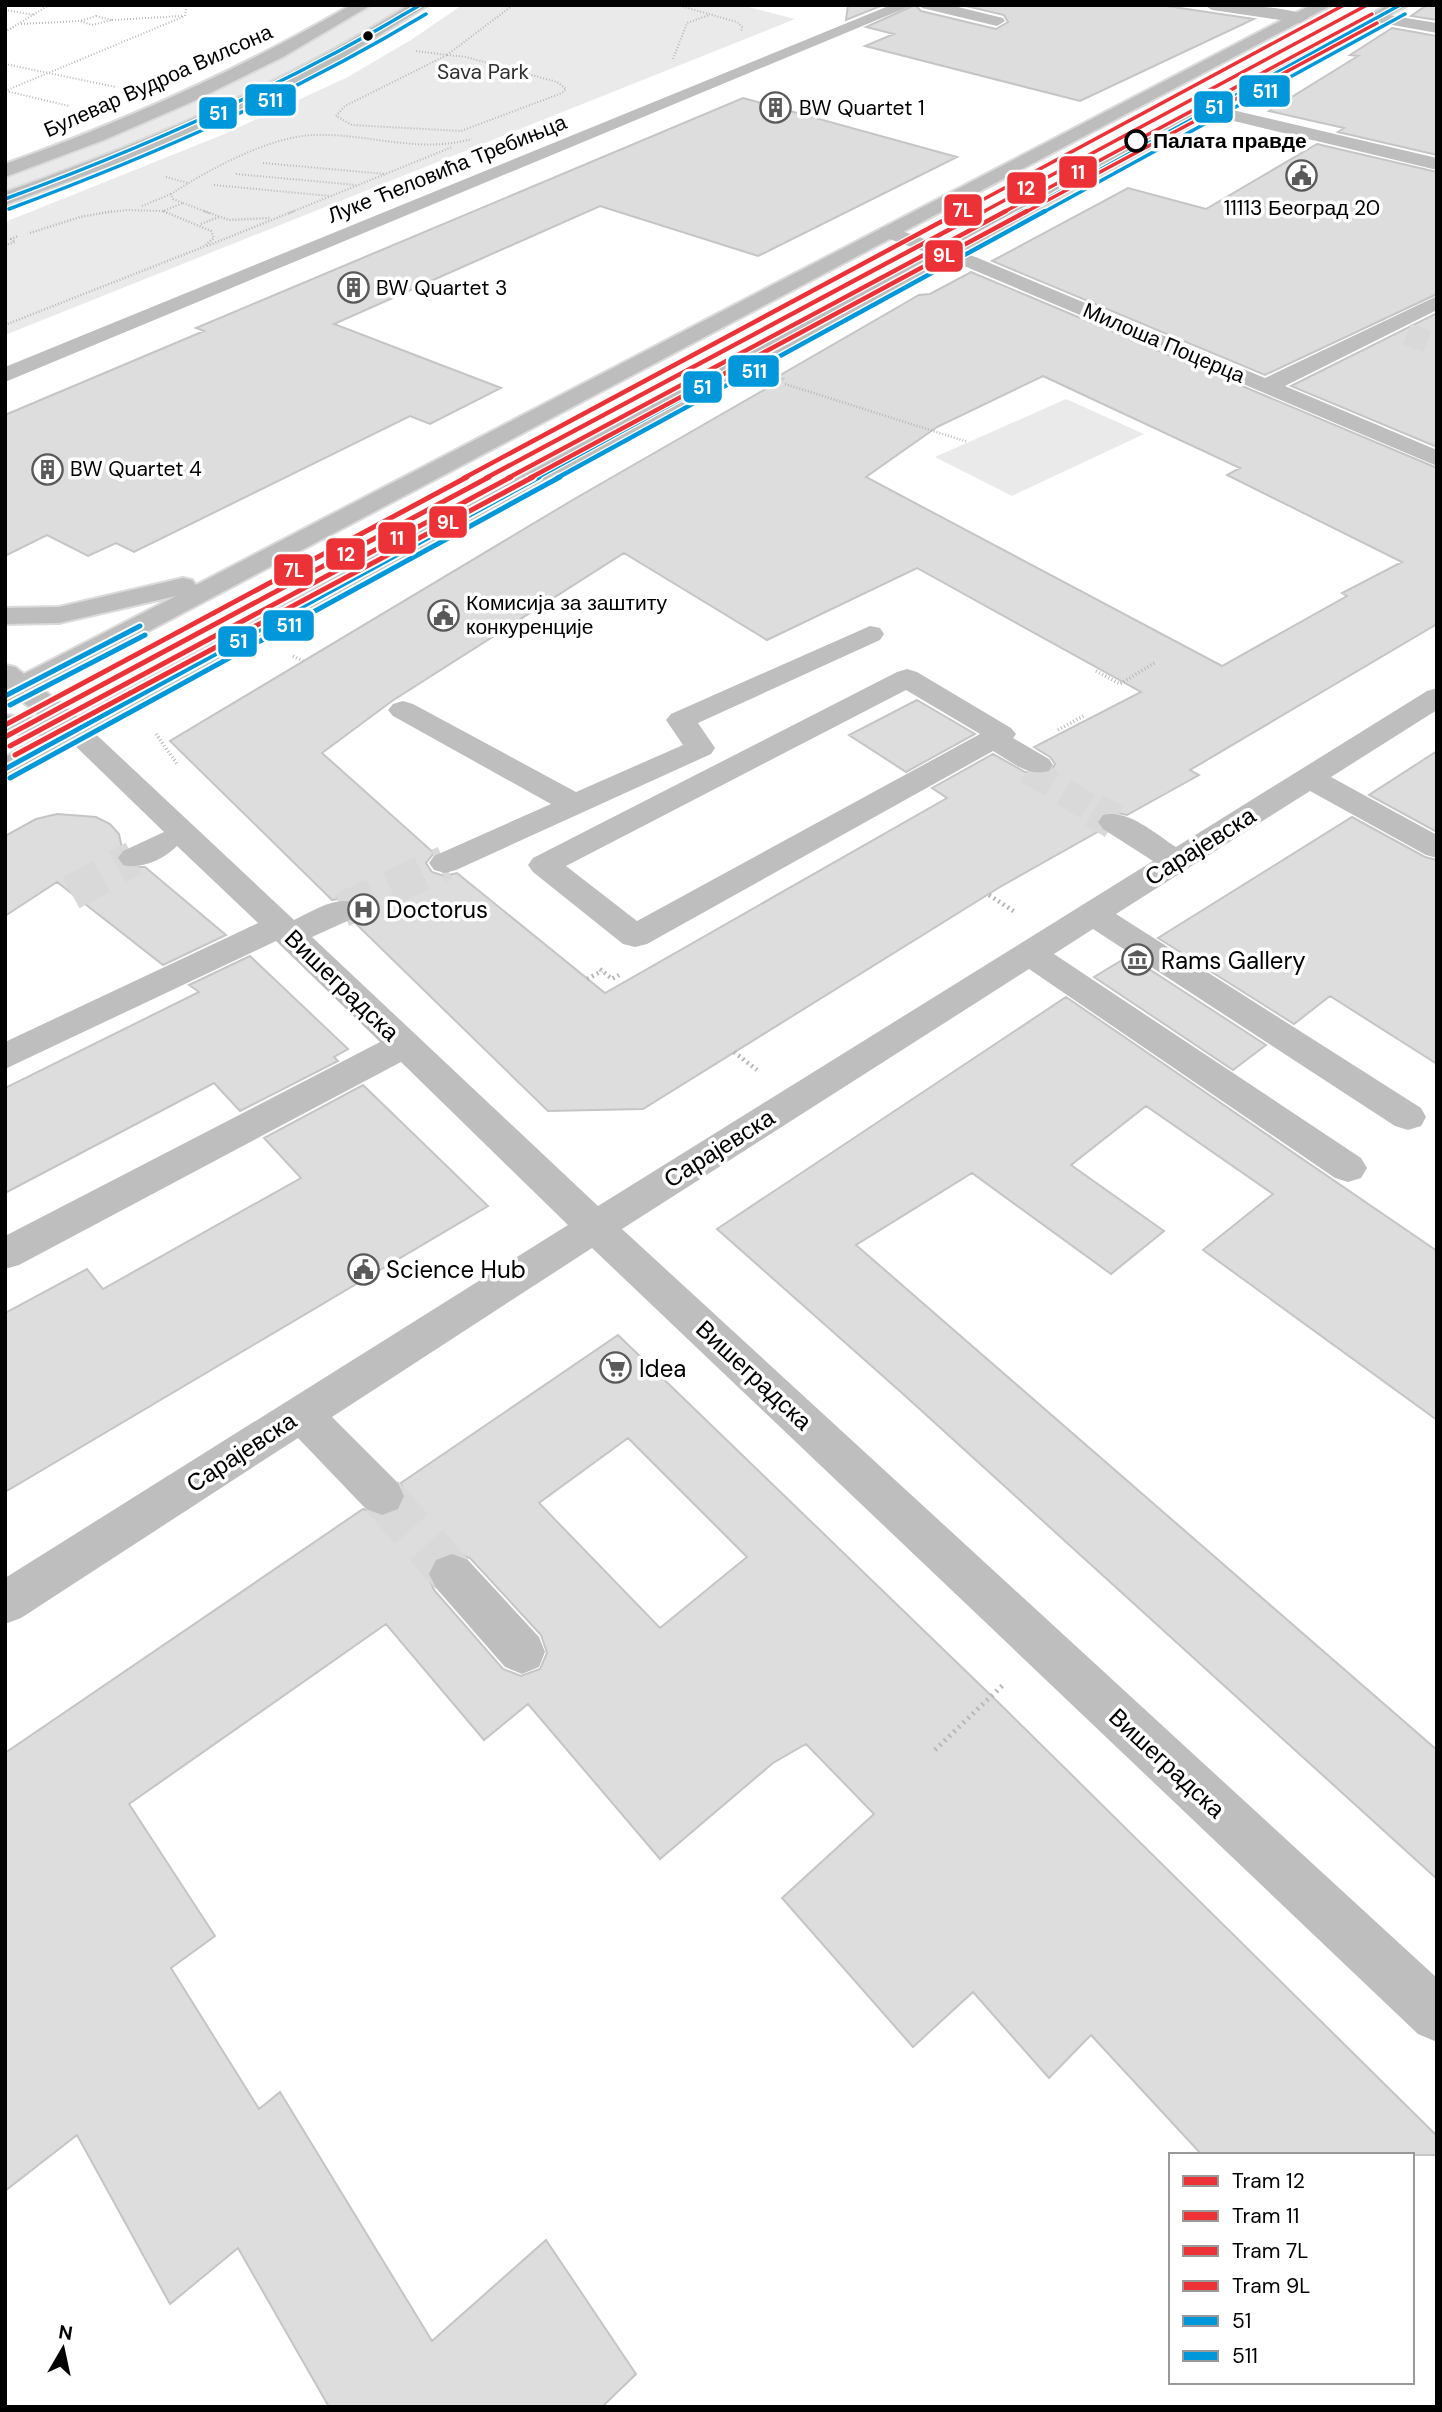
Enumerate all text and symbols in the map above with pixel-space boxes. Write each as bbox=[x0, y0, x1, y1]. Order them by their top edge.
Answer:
street label: Булевар Вудроа Вилсона bbox=[39, 18, 277, 144]
unlabelled marker bbox=[361, 29, 375, 43]
park label: Sava Park bbox=[437, 58, 530, 86]
line badge: 511 bbox=[1238, 74, 1291, 108]
text: 511 bbox=[1252, 79, 1278, 104]
line badge: 511 bbox=[244, 83, 297, 117]
text: 511 bbox=[257, 88, 283, 113]
line badge: 51 bbox=[1193, 90, 1234, 124]
building icon: BW Quartet 1 bbox=[759, 91, 793, 125]
place label: BW Quartet 1 bbox=[799, 94, 925, 122]
text: 51 bbox=[1205, 95, 1223, 120]
line badge: 51 bbox=[198, 96, 238, 130]
text: 51 bbox=[209, 101, 227, 126]
street label: Луке Ћеловића Требињца bbox=[323, 108, 571, 230]
place label: Палата правде bbox=[1153, 127, 1307, 155]
marker: Палата правде bbox=[1125, 130, 1147, 152]
line badge: 11 bbox=[1058, 155, 1098, 189]
public building icon: 11113 Београд 20 bbox=[1285, 159, 1319, 193]
text: 11 bbox=[1071, 160, 1085, 185]
line badge: 12 bbox=[1006, 171, 1047, 205]
text: 12 bbox=[1017, 176, 1035, 201]
line badge: 7L bbox=[943, 193, 983, 227]
place label: 11113 Београд 20 bbox=[1224, 194, 1380, 222]
text: 7L bbox=[953, 198, 973, 223]
line badge: 9L bbox=[924, 239, 964, 273]
text: 9L bbox=[933, 243, 955, 268]
building icon: BW Quartet 3 bbox=[336, 271, 370, 305]
place label: BW Quartet 3 bbox=[376, 274, 507, 302]
street label: Милоша Поцерца bbox=[1079, 296, 1249, 390]
line badge: 511 bbox=[727, 354, 780, 388]
text: 511 bbox=[741, 359, 767, 384]
line badge: 51 bbox=[682, 370, 723, 404]
text: 51 bbox=[693, 375, 711, 400]
building icon: BW Quartet 4 bbox=[30, 452, 64, 486]
place label: BW Quartet 4 bbox=[70, 455, 202, 483]
line badge: 9L bbox=[428, 505, 468, 539]
text: 9L bbox=[437, 510, 459, 535]
line badge: 11 bbox=[377, 521, 417, 555]
text: 11 bbox=[390, 526, 404, 551]
line badge: 12 bbox=[325, 537, 366, 571]
text: 12 bbox=[337, 542, 355, 567]
line badge: 7L bbox=[273, 553, 314, 587]
text: 7L bbox=[284, 558, 304, 583]
place label: Комисија за заштиту конкуренције bbox=[466, 589, 667, 641]
public building icon: Комисија за заштиту конкуренције bbox=[426, 598, 460, 632]
line badge: 511 bbox=[262, 609, 315, 642]
text: 511 bbox=[276, 613, 302, 638]
line badge: 51 bbox=[217, 625, 258, 658]
text: 51 bbox=[229, 629, 247, 654]
street label: Сарајевска bbox=[1139, 799, 1262, 892]
hospital icon: Doctorus bbox=[346, 892, 380, 926]
place label: Doctorus bbox=[386, 894, 488, 925]
street label: Вишеградска bbox=[278, 922, 406, 1048]
museum icon: Rams Gallery bbox=[1121, 943, 1155, 977]
place label: Rams Gallery bbox=[1161, 945, 1306, 976]
street label: Сарајевска bbox=[658, 1101, 781, 1194]
public building icon: Science Hub bbox=[346, 1252, 380, 1286]
place label: Science Hub bbox=[386, 1254, 526, 1285]
street label: Вишеградска bbox=[689, 1313, 819, 1437]
supermarket icon: Idea bbox=[599, 1351, 633, 1385]
place label: Idea bbox=[639, 1353, 686, 1384]
street label: Сарајевска bbox=[180, 1405, 302, 1499]
street label: Вишеградска bbox=[1102, 1701, 1232, 1825]
legend bbox=[1169, 2153, 1414, 2384]
text: Tram 12 bbox=[1232, 2167, 1305, 2195]
text: Tram 11 bbox=[1232, 2202, 1299, 2230]
text: Tram 7L bbox=[1232, 2237, 1308, 2265]
text: Tram 9L bbox=[1232, 2272, 1310, 2300]
text: 51 bbox=[1232, 2307, 1251, 2335]
north arrow bbox=[28, 2314, 98, 2384]
text: N bbox=[57, 2319, 74, 2346]
text: 511 bbox=[1232, 2342, 1258, 2370]

